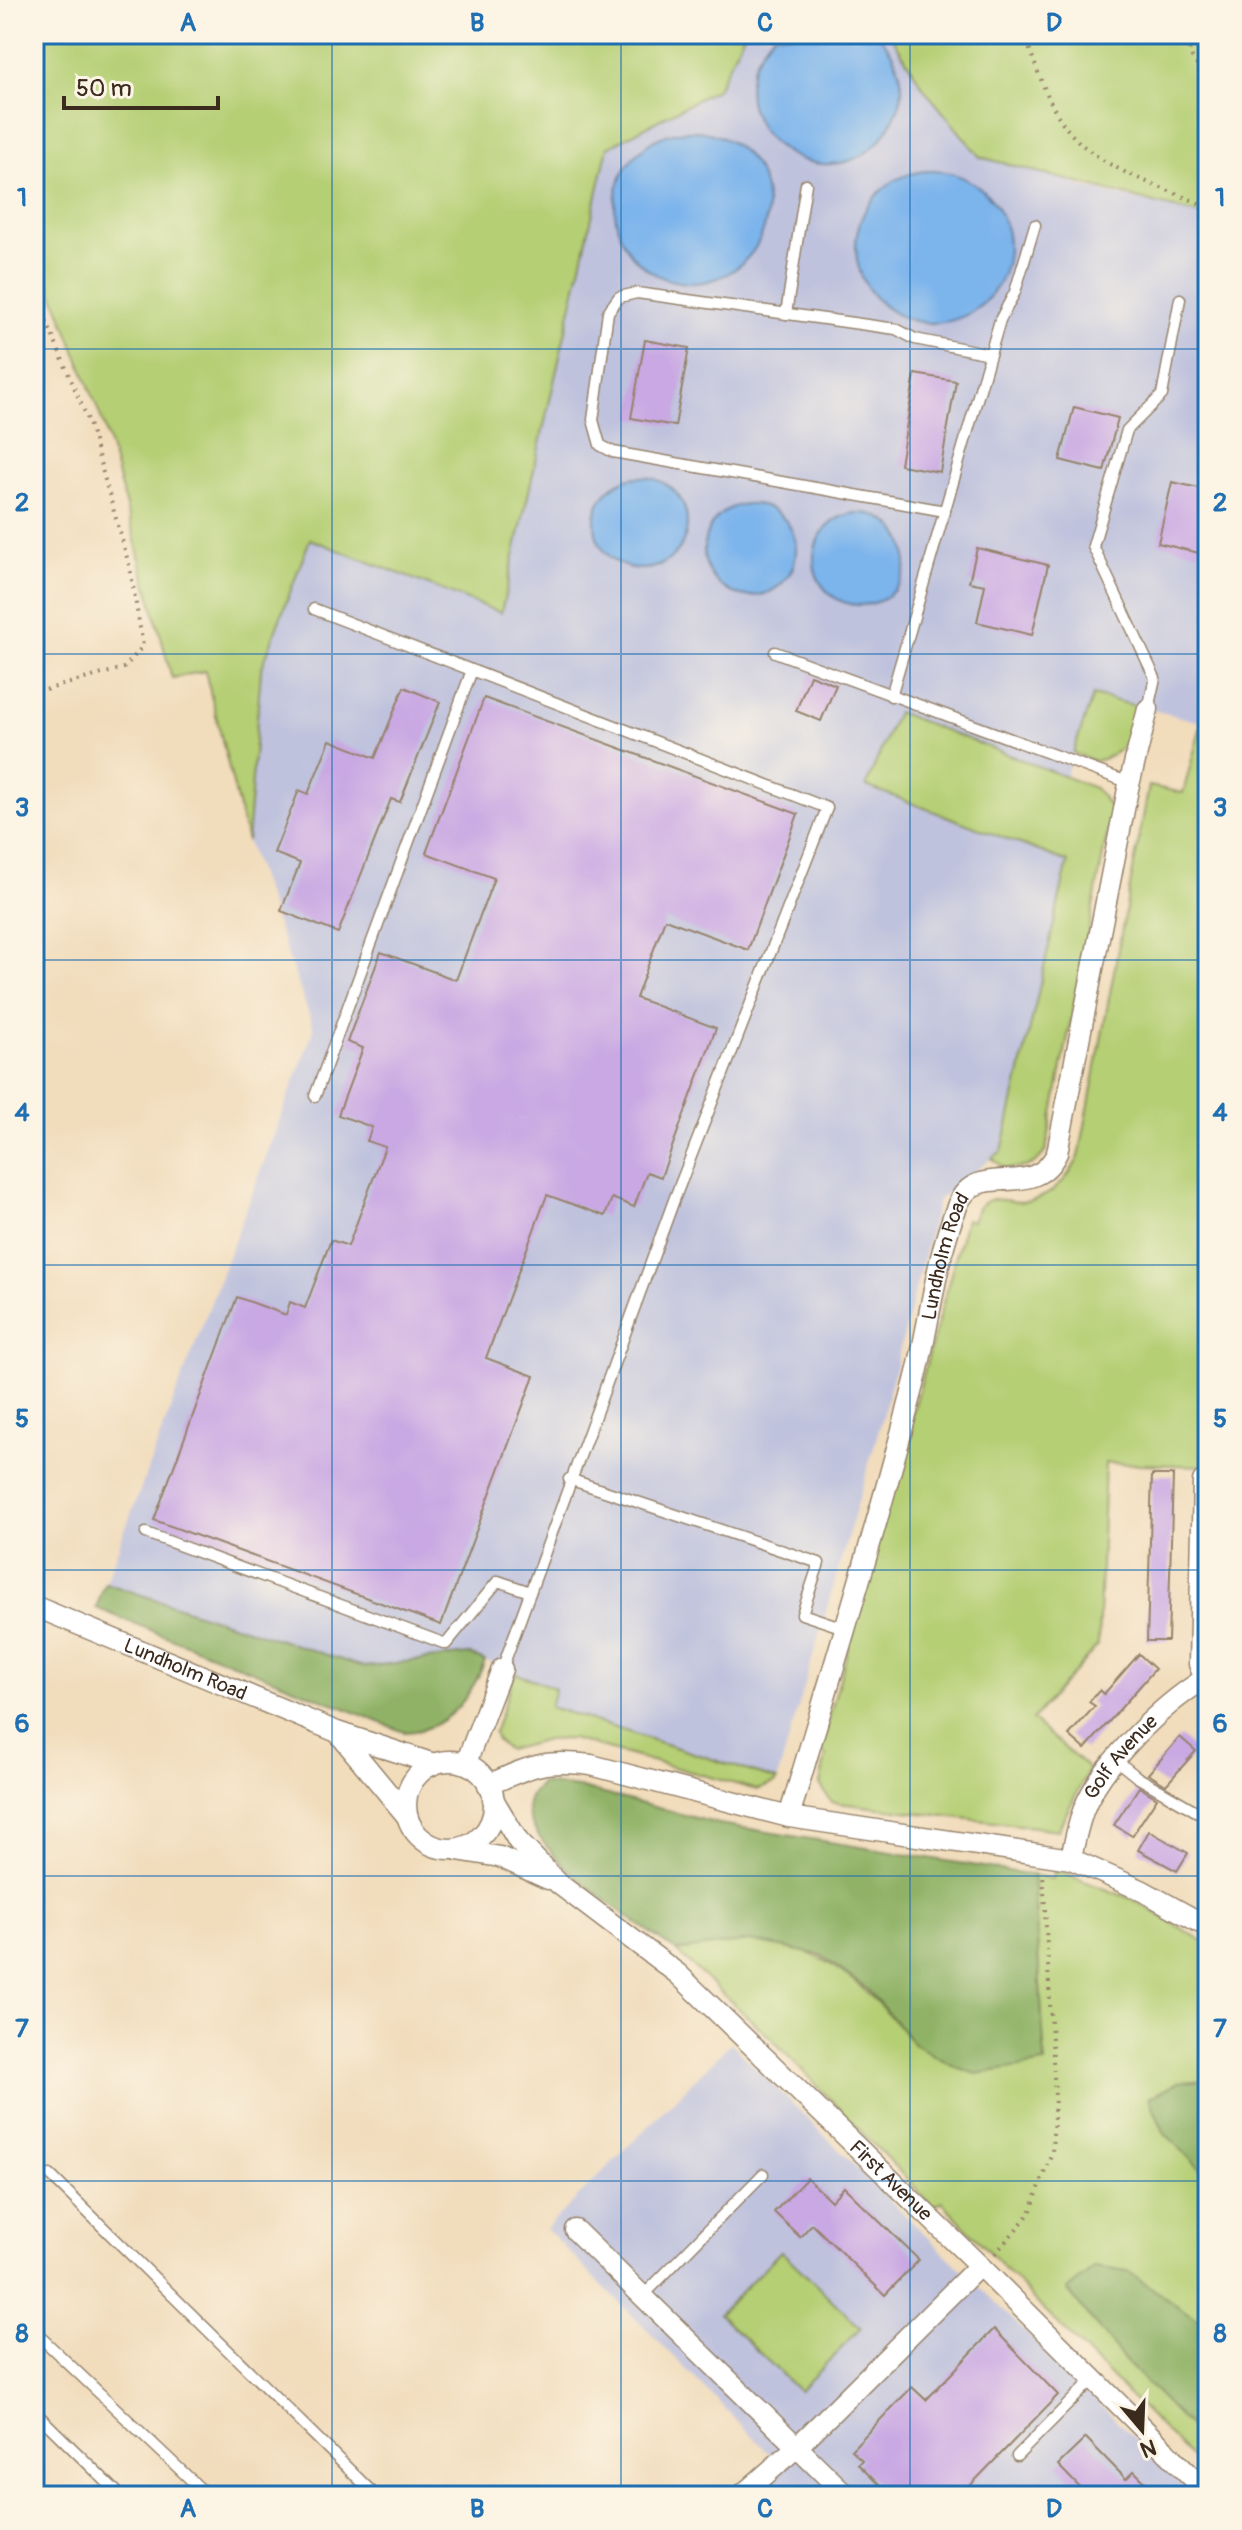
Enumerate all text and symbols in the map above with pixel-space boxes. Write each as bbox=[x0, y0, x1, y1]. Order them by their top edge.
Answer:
text: A bbox=[180, 7, 197, 39]
text: B bbox=[470, 7, 484, 39]
text: C bbox=[757, 7, 773, 39]
text: D bbox=[1046, 7, 1062, 39]
scale bar bbox=[64, 60, 218, 110]
text: 50 m bbox=[76, 74, 132, 103]
text: 1 bbox=[17, 182, 27, 214]
text: 1 bbox=[1215, 182, 1225, 214]
text: 2 bbox=[15, 487, 29, 519]
text: 2 bbox=[1213, 487, 1227, 519]
text: 3 bbox=[15, 792, 29, 824]
text: 3 bbox=[1213, 792, 1227, 824]
text: 4 bbox=[14, 1097, 30, 1129]
text: 4 bbox=[1212, 1097, 1228, 1129]
street label: Lundholm Road bbox=[916, 1188, 975, 1322]
text: 5 bbox=[15, 1403, 29, 1435]
text: 5 bbox=[1213, 1403, 1227, 1435]
street label: Lundholm Road bbox=[120, 1633, 251, 1706]
text: 6 bbox=[14, 1708, 30, 1740]
text: 6 bbox=[1212, 1708, 1228, 1740]
street label: Golf Avenue bbox=[1079, 1709, 1163, 1804]
text: 7 bbox=[15, 2013, 29, 2045]
text: 7 bbox=[1213, 2013, 1227, 2045]
street label: First Avenue bbox=[844, 2135, 938, 2226]
text: 8 bbox=[15, 2318, 29, 2350]
text: 8 bbox=[1213, 2318, 1227, 2350]
north arrow bbox=[1102, 2390, 1182, 2470]
text: N bbox=[1136, 2432, 1160, 2464]
text: A bbox=[180, 2493, 197, 2525]
text: B bbox=[470, 2493, 484, 2525]
text: C bbox=[757, 2493, 773, 2525]
text: D bbox=[1046, 2493, 1062, 2525]

